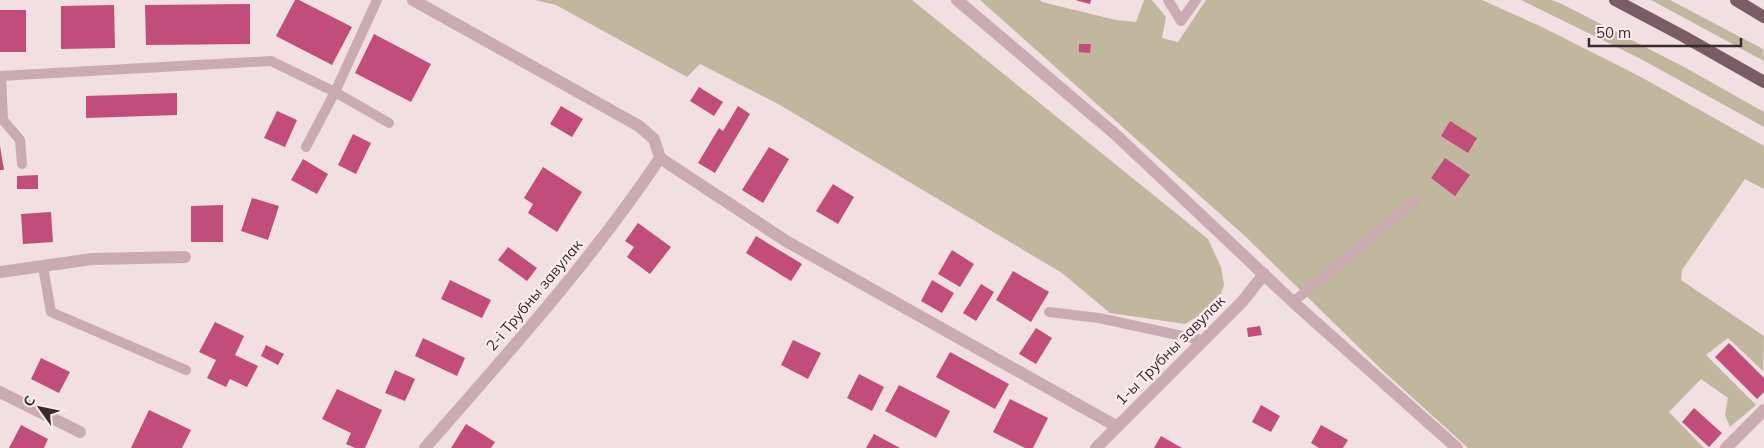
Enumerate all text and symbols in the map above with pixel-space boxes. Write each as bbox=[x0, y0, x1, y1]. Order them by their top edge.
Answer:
scale bar bbox=[1589, 15, 1742, 47]
text: 50 m bbox=[1596, 23, 1631, 42]
street label: 2-і Трубны завулак bbox=[482, 235, 587, 355]
street label: 1-ы Трубны завулак bbox=[1111, 291, 1229, 409]
north arrow bbox=[15, 383, 65, 433]
text: С bbox=[19, 392, 39, 410]

